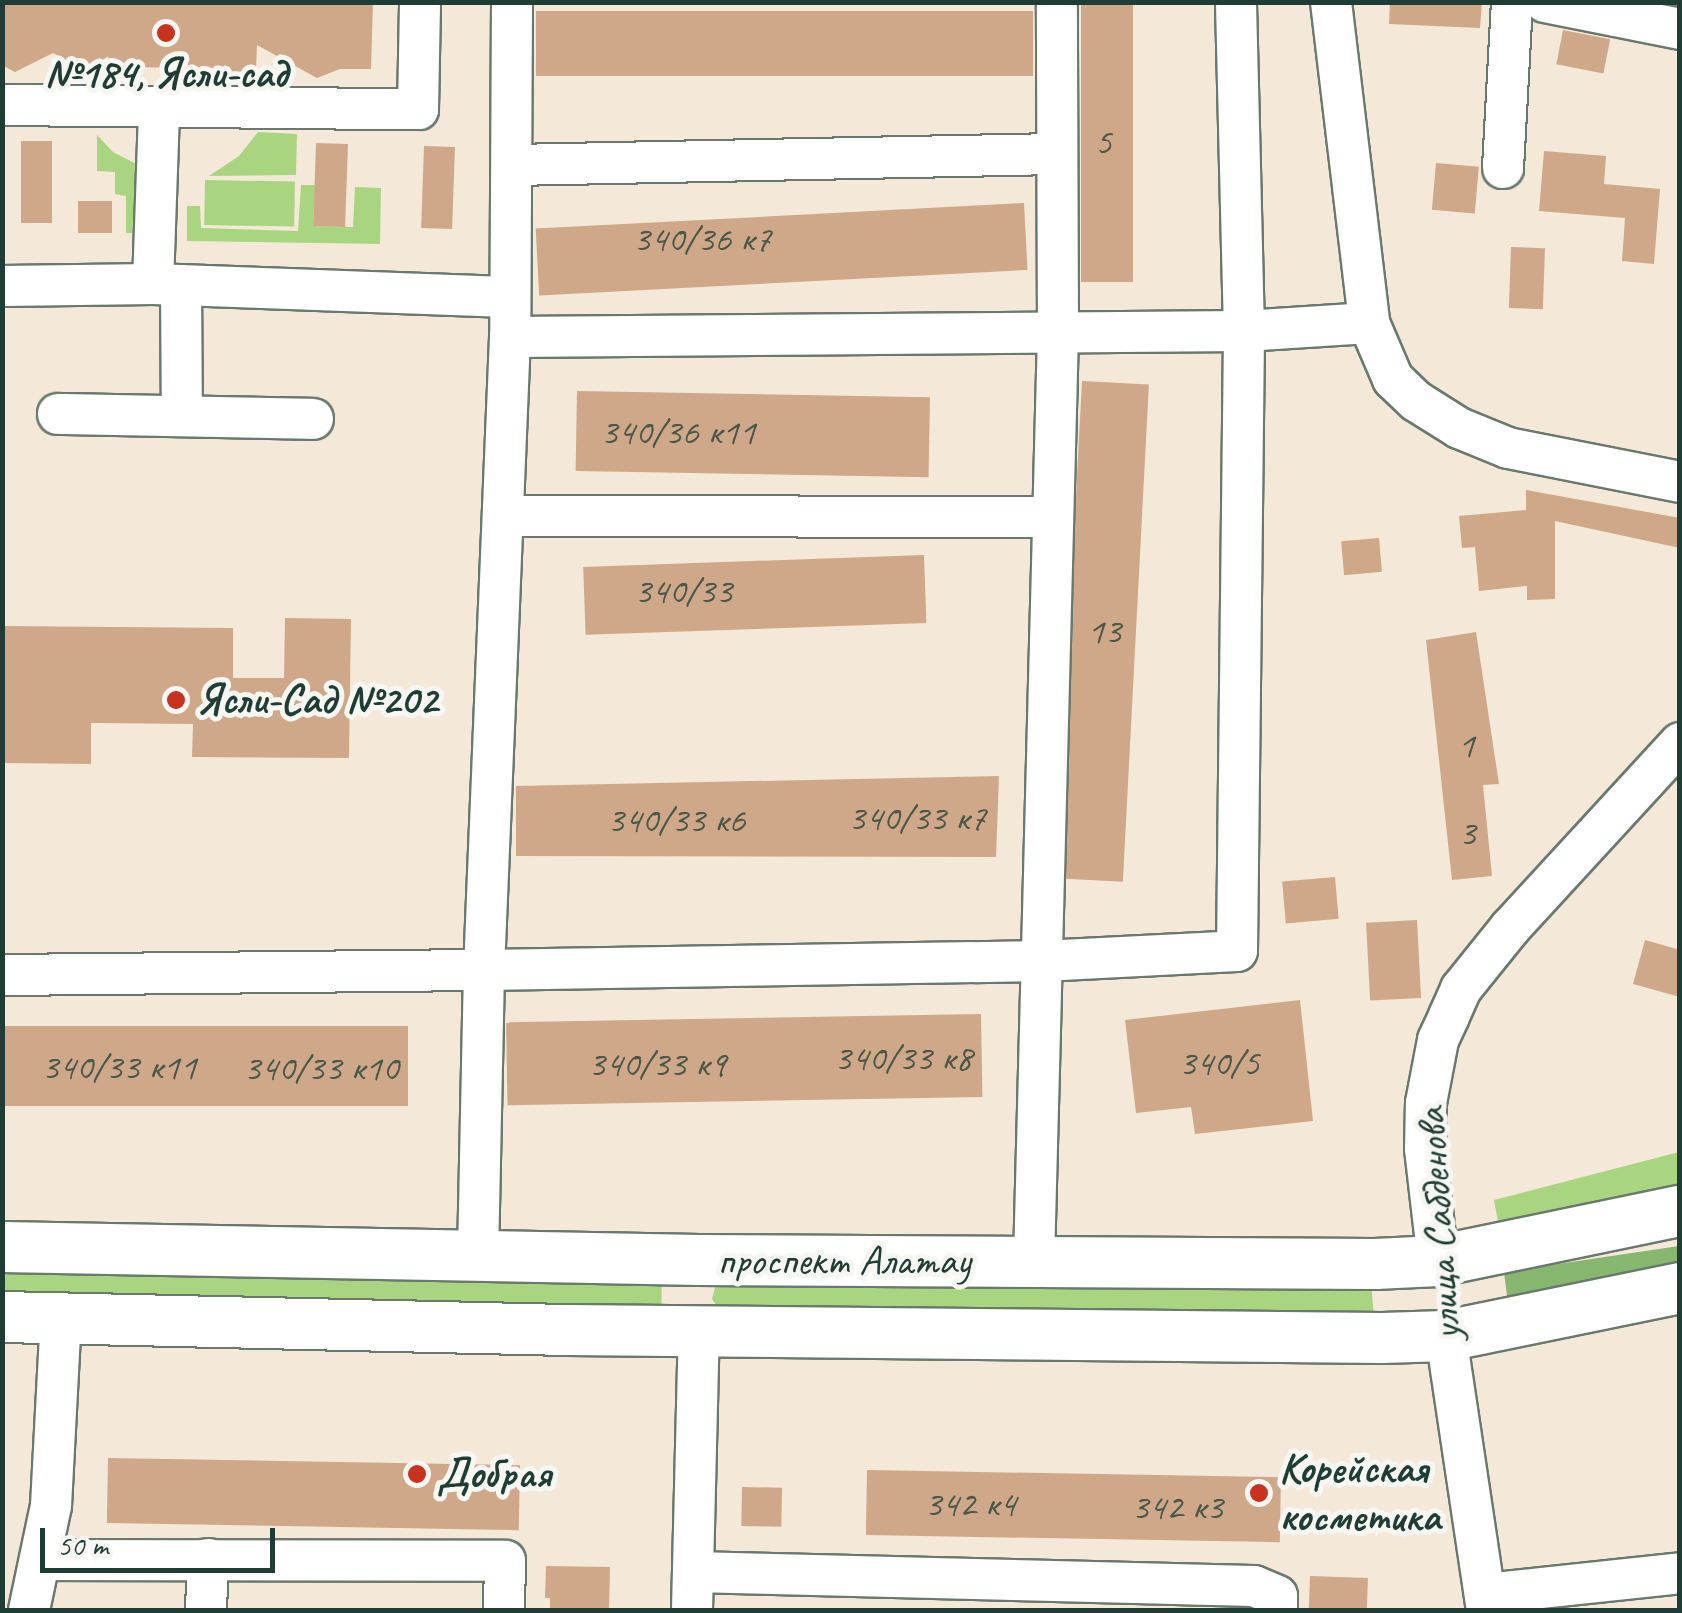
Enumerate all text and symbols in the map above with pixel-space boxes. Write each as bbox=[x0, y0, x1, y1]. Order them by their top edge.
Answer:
marker: №184, Ясли-сад bbox=[155, 22, 177, 44]
place label: №184, Ясли-сад bbox=[44, 49, 288, 99]
house number: 5 bbox=[1094, 119, 1112, 165]
house number: 340/36 к7 bbox=[633, 216, 771, 262]
house number: 340/36 к11 bbox=[600, 409, 756, 455]
house number: 340/33 bbox=[634, 568, 732, 614]
house number: 13 bbox=[1087, 608, 1121, 654]
place label: Ясли-Сад №202 bbox=[196, 675, 437, 725]
marker: Ясли-Сад №202 bbox=[165, 689, 187, 711]
house number: 1 bbox=[1457, 722, 1475, 768]
house number: 340/33 к7 bbox=[848, 795, 986, 841]
house number: 340/33 к6 bbox=[607, 797, 745, 843]
house number: 3 bbox=[1458, 810, 1476, 856]
house number: 340/33 к8 bbox=[834, 1035, 972, 1081]
house number: 340/5 bbox=[1179, 1040, 1259, 1086]
house number: 340/33 к9 bbox=[588, 1041, 726, 1087]
house number: 340/33 к11 bbox=[41, 1044, 197, 1090]
house number: 340/33 к10 bbox=[243, 1045, 399, 1091]
street label: улица Сабденова bbox=[1406, 1106, 1472, 1342]
street label: проспект Алатау bbox=[718, 1236, 970, 1286]
place label: Корейская косметика bbox=[1279, 1444, 1440, 1542]
place label: Добрая bbox=[437, 1449, 551, 1499]
marker: Добрая bbox=[406, 1463, 428, 1485]
house number: 342 к4 bbox=[924, 1481, 1016, 1527]
marker: Корейская косметика bbox=[1248, 1482, 1270, 1504]
house number: 342 к3 bbox=[1131, 1484, 1223, 1530]
scale bar bbox=[45, 1508, 280, 1570]
text: 50 m bbox=[57, 1526, 108, 1564]

